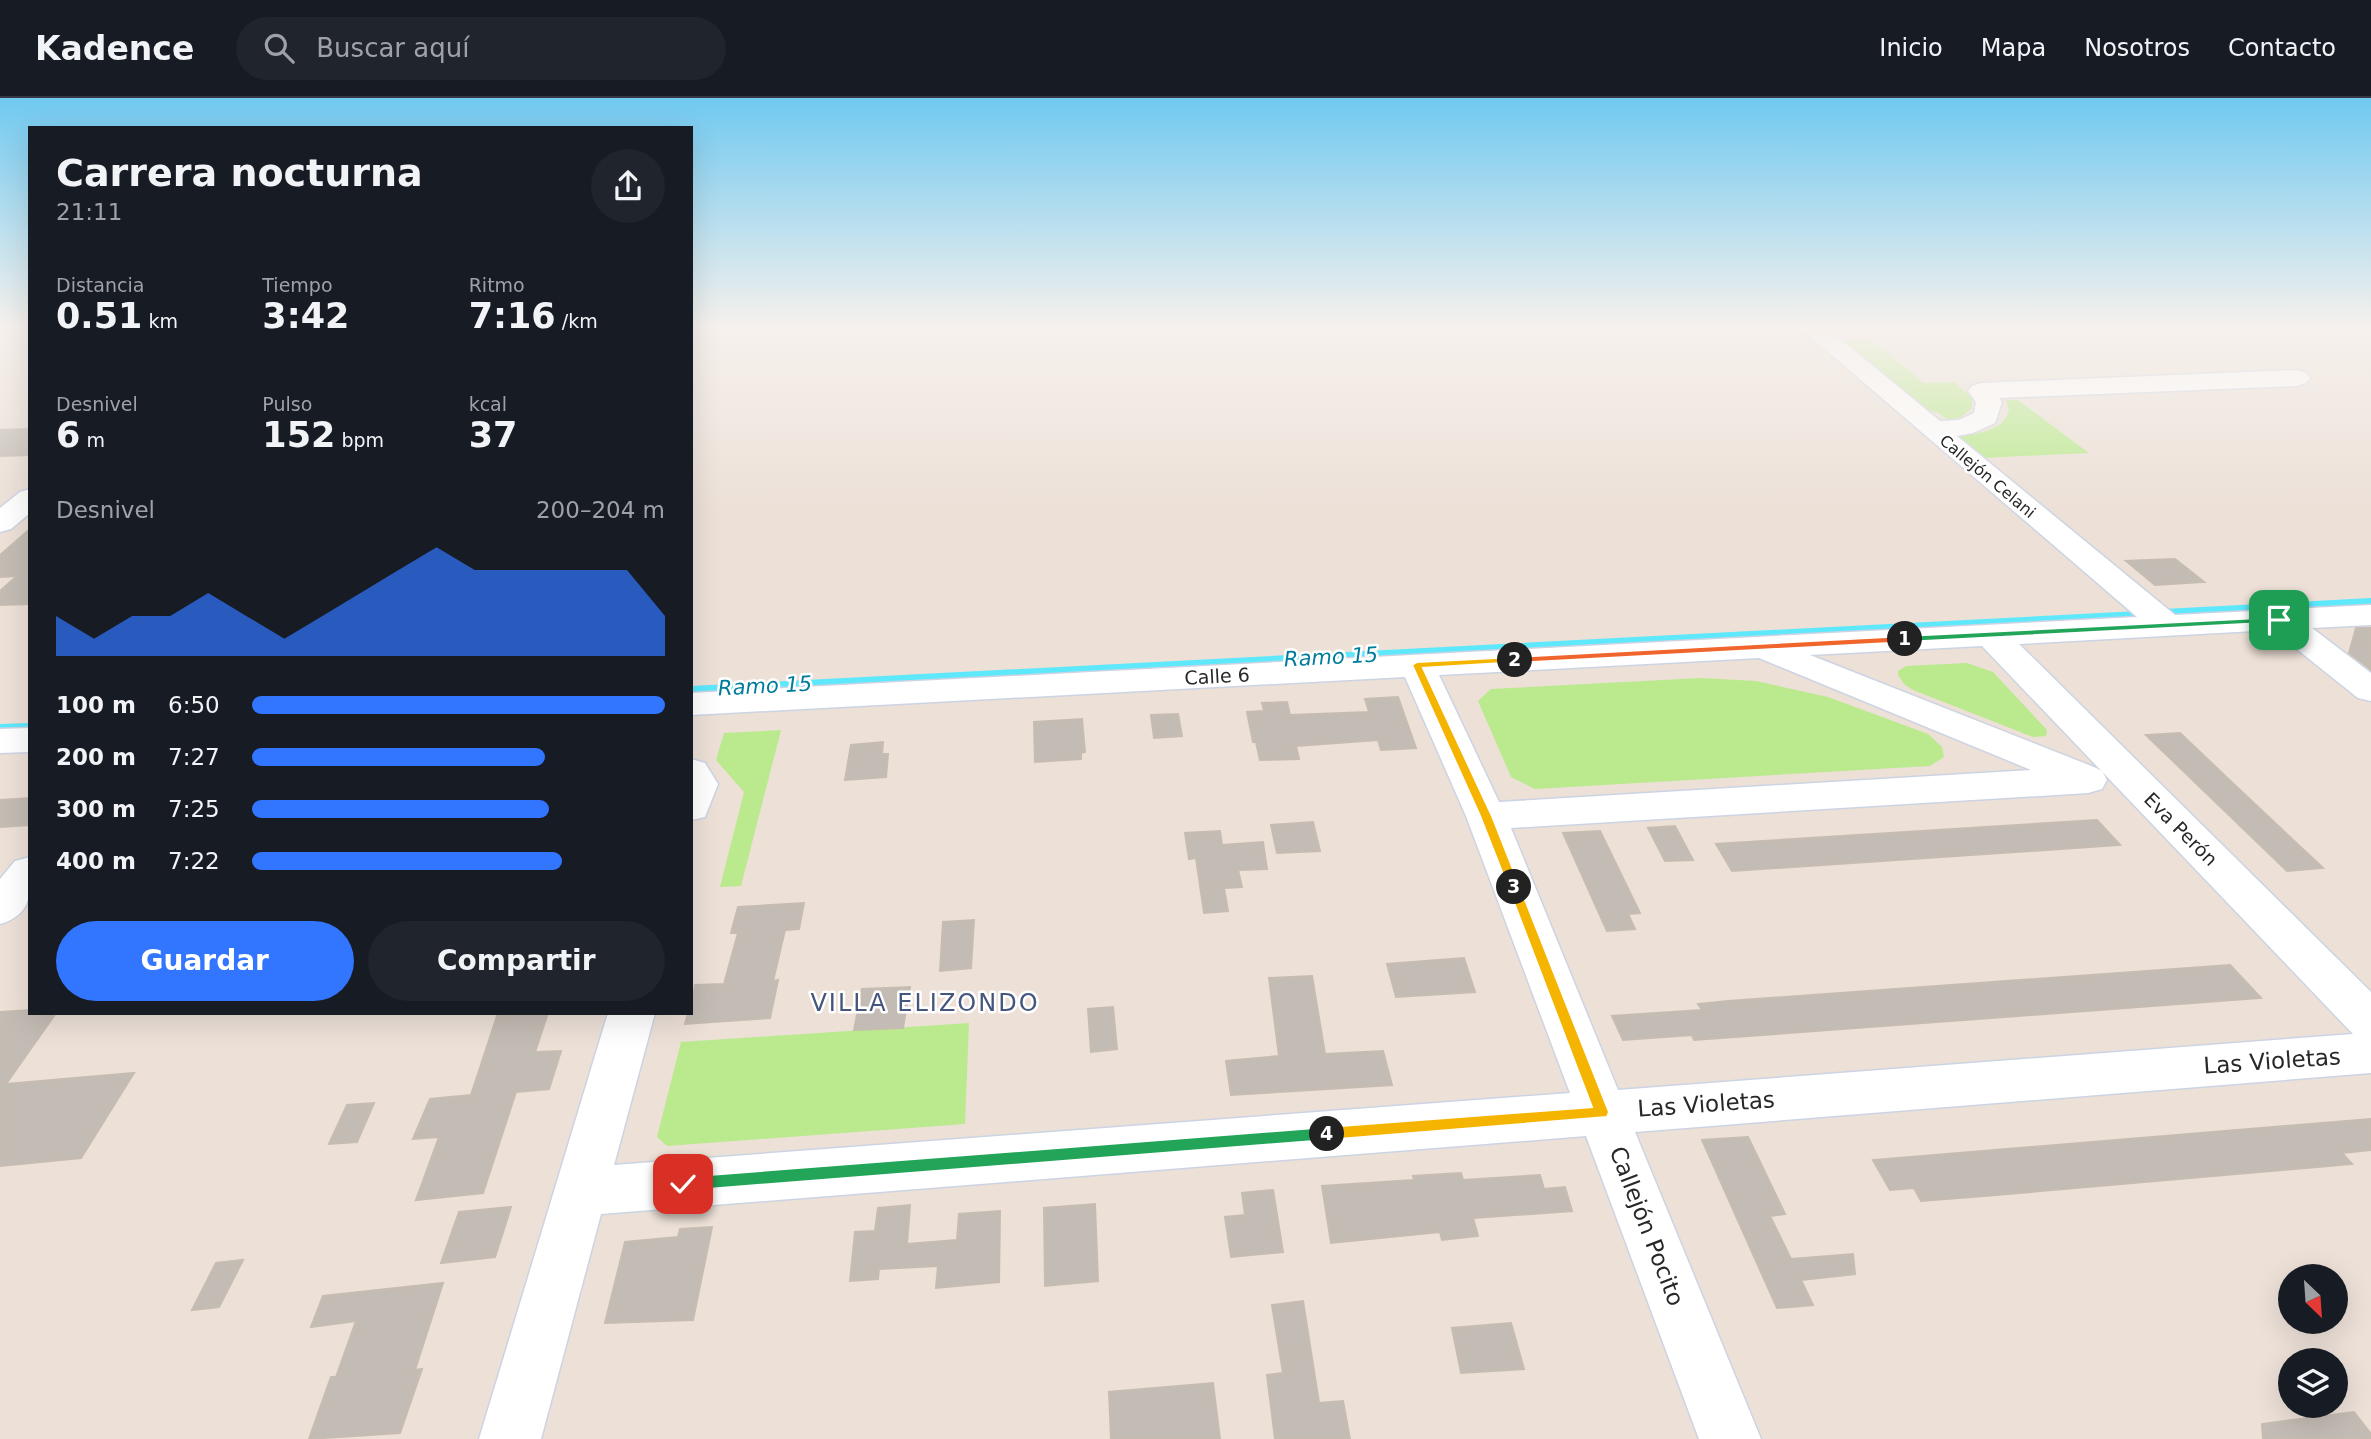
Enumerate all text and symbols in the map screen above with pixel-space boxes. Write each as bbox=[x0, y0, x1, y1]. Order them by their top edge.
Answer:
search box bbox=[236, 17, 726, 80]
text: Kadence bbox=[35, 29, 194, 68]
icon: search bbox=[260, 29, 298, 67]
text: Buscar aquí bbox=[316, 33, 469, 63]
text: Inicio bbox=[1879, 34, 1943, 62]
text: Mapa bbox=[1981, 34, 2046, 62]
text: Nosotros bbox=[2084, 34, 2190, 62]
text: Contacto bbox=[2228, 34, 2336, 62]
button: share bbox=[591, 149, 665, 223]
text: Carrera nocturna bbox=[56, 151, 423, 195]
text: 21:11 bbox=[56, 199, 122, 225]
text: Distancia bbox=[56, 274, 144, 296]
text: Tiempo bbox=[262, 274, 333, 296]
text: Ritmo bbox=[469, 274, 525, 296]
text: 0.51 bbox=[56, 296, 142, 336]
text: 3:42 bbox=[262, 296, 349, 336]
text: 7:16 bbox=[469, 296, 556, 336]
text: km bbox=[142, 310, 178, 332]
text: /km bbox=[556, 310, 598, 332]
text: Desnivel bbox=[56, 393, 138, 415]
text: Pulso bbox=[262, 393, 312, 415]
text: kcal bbox=[469, 393, 507, 415]
text: 6 bbox=[56, 415, 80, 455]
text: 152 bbox=[262, 415, 335, 455]
text: 37 bbox=[469, 415, 517, 455]
text: m bbox=[80, 429, 105, 451]
text: bpm bbox=[335, 429, 384, 451]
street label: Callejón Celani bbox=[1936, 431, 2039, 522]
text: Desnivel bbox=[56, 497, 155, 523]
text: 200–204 m bbox=[536, 497, 665, 523]
pin bbox=[2249, 590, 2309, 650]
icon: arrive bbox=[2260, 601, 2298, 639]
pin: 1 bbox=[1888, 622, 1923, 656]
text: 1 bbox=[1898, 627, 1911, 649]
pin: 2 bbox=[1498, 642, 1532, 678]
water label: Ramo 15 bbox=[1283, 643, 1379, 671]
text: 2 bbox=[1508, 648, 1521, 670]
street label: Calle 6 bbox=[1184, 663, 1250, 689]
water label: Ramo 15 bbox=[717, 672, 813, 700]
text: 100 m bbox=[56, 692, 136, 718]
text: 6:50 bbox=[168, 692, 220, 718]
text: 200 m bbox=[56, 744, 136, 770]
text: 7:27 bbox=[168, 744, 220, 770]
street label: Eva Perón bbox=[2140, 788, 2222, 870]
text: 300 m bbox=[56, 796, 136, 822]
text: 7:25 bbox=[168, 796, 220, 822]
text: 400 m bbox=[56, 848, 136, 874]
text: 7:22 bbox=[168, 848, 220, 874]
pin: 3 bbox=[1496, 870, 1532, 904]
text: 3 bbox=[1507, 875, 1520, 897]
button: Guardar bbox=[56, 921, 354, 1001]
button: Compartir bbox=[368, 921, 665, 1001]
district label: VILLA ELIZONDO bbox=[810, 989, 1040, 1017]
street label: Las Violetas bbox=[2202, 1043, 2342, 1079]
street label: Las Violetas bbox=[1636, 1086, 1776, 1122]
pin: 4 bbox=[1310, 1116, 1344, 1152]
text: 4 bbox=[1320, 1122, 1333, 1144]
street label: Callejón Pocito bbox=[1605, 1143, 1689, 1309]
pin bbox=[653, 1154, 713, 1214]
icon: check bbox=[664, 1165, 702, 1203]
north arrow bbox=[2278, 1264, 2348, 1334]
map controls bbox=[2278, 1264, 2348, 1418]
button: layers bbox=[2278, 1348, 2348, 1418]

